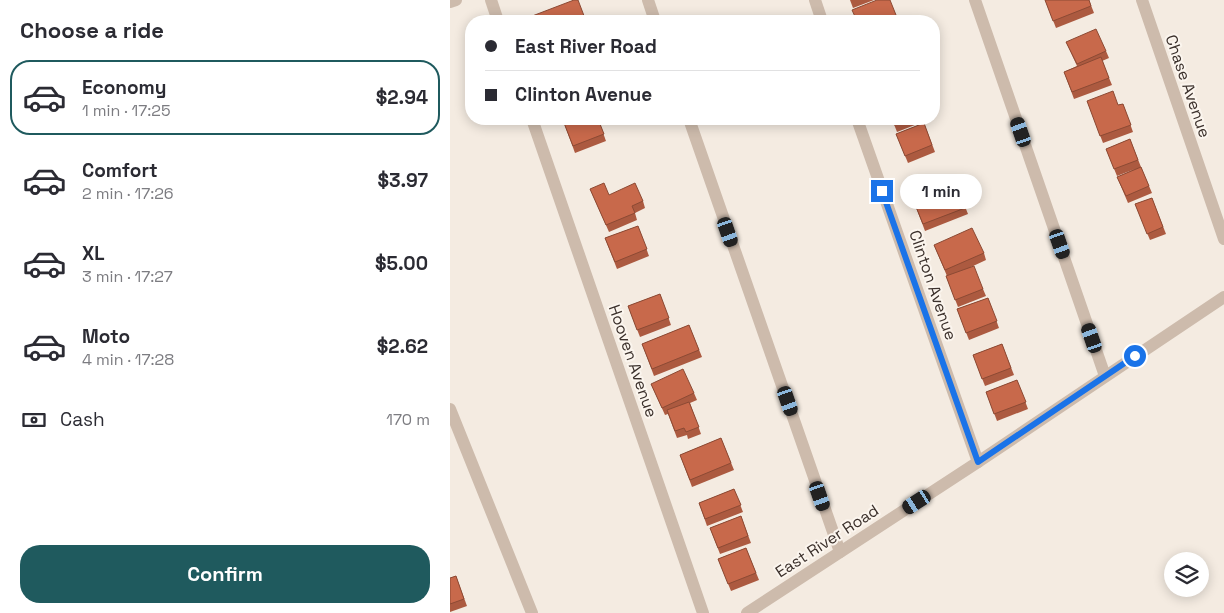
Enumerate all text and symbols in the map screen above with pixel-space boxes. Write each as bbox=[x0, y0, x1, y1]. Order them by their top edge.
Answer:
text: Choose a ride bbox=[20, 16, 164, 44]
street label: Chase Avenue bbox=[1161, 32, 1215, 140]
text: East River Road bbox=[515, 34, 657, 59]
icon: car bbox=[22, 75, 67, 120]
text: Economy bbox=[82, 75, 166, 100]
text: Clinton Avenue bbox=[515, 82, 652, 107]
text: $2.94 bbox=[376, 85, 428, 110]
text: 1 min · 17:25 bbox=[82, 100, 171, 121]
car bbox=[1009, 115, 1032, 149]
icon: car bbox=[22, 158, 67, 203]
text: Comfort bbox=[82, 158, 158, 183]
text: $3.97 bbox=[377, 168, 428, 193]
callout: 1 min bbox=[900, 174, 982, 208]
route end bbox=[871, 180, 893, 202]
text: 1 min bbox=[921, 181, 961, 202]
text: 2 min · 17:26 bbox=[82, 183, 174, 204]
car bbox=[716, 215, 739, 249]
street label: Clinton Avenue bbox=[904, 227, 962, 343]
car bbox=[1048, 227, 1071, 261]
icon: car bbox=[22, 241, 67, 286]
text: XL bbox=[82, 241, 105, 266]
text: $5.00 bbox=[375, 251, 428, 276]
text: 3 min · 17:27 bbox=[82, 266, 173, 287]
street label: Hooven Avenue bbox=[604, 302, 662, 420]
car bbox=[1080, 321, 1103, 355]
icon: car bbox=[22, 324, 67, 369]
text: Moto bbox=[82, 324, 130, 349]
text: $2.62 bbox=[377, 334, 428, 359]
route start bbox=[1124, 345, 1146, 367]
text: 4 min · 17:28 bbox=[82, 349, 174, 370]
car bbox=[776, 384, 799, 418]
icon: cash bbox=[20, 406, 48, 434]
text: Cash bbox=[60, 407, 105, 432]
text: 170 m bbox=[386, 409, 430, 430]
car bbox=[808, 479, 831, 513]
car bbox=[900, 488, 933, 516]
street label: East River Road bbox=[771, 500, 883, 582]
button: Confirm bbox=[20, 545, 430, 603]
map controls bbox=[1164, 552, 1209, 597]
button: layers bbox=[1164, 552, 1209, 597]

